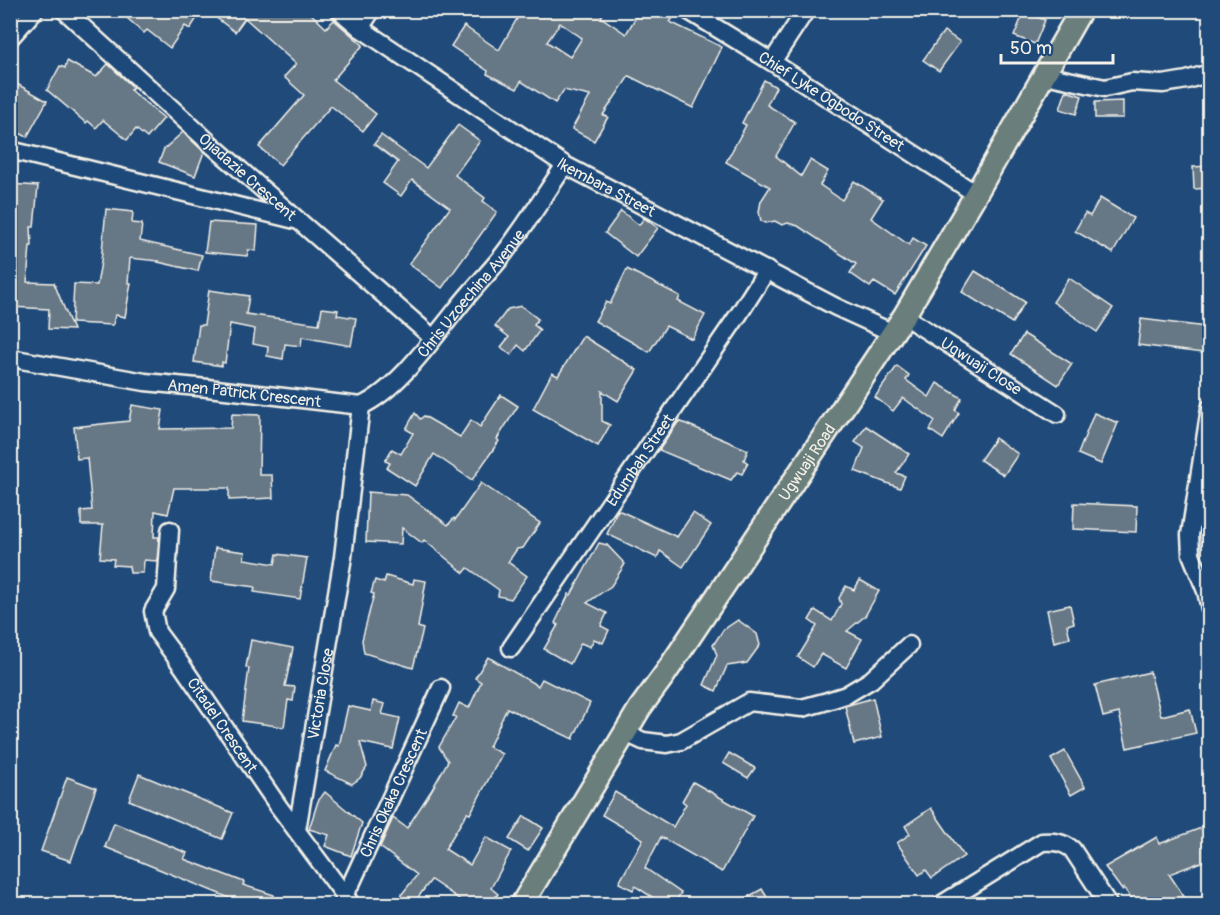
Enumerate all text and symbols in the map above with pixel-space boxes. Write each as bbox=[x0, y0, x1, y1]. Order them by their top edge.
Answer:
scale bar bbox=[1001, 27, 1114, 65]
text: 50 m bbox=[1010, 37, 1052, 60]
street label: Chief Lyke Ogbodo Street bbox=[755, 47, 909, 156]
street label: Ojiadazie Crescent bbox=[194, 129, 301, 226]
street label: Ikembara Street bbox=[553, 153, 659, 222]
street label: Chris Uzoechina Avenue bbox=[413, 226, 530, 362]
street label: Ugwuaji Close bbox=[937, 333, 1025, 400]
street label: Amen Patrick Crescent bbox=[167, 375, 323, 412]
street label: Edumbah Street bbox=[602, 410, 679, 510]
street label: Ugwuaji Road bbox=[775, 420, 840, 505]
street label: Victoria Close bbox=[303, 647, 338, 741]
street label: Citadel Crescent bbox=[182, 674, 262, 778]
street label: Chris Okaka Crescent bbox=[356, 725, 432, 861]

